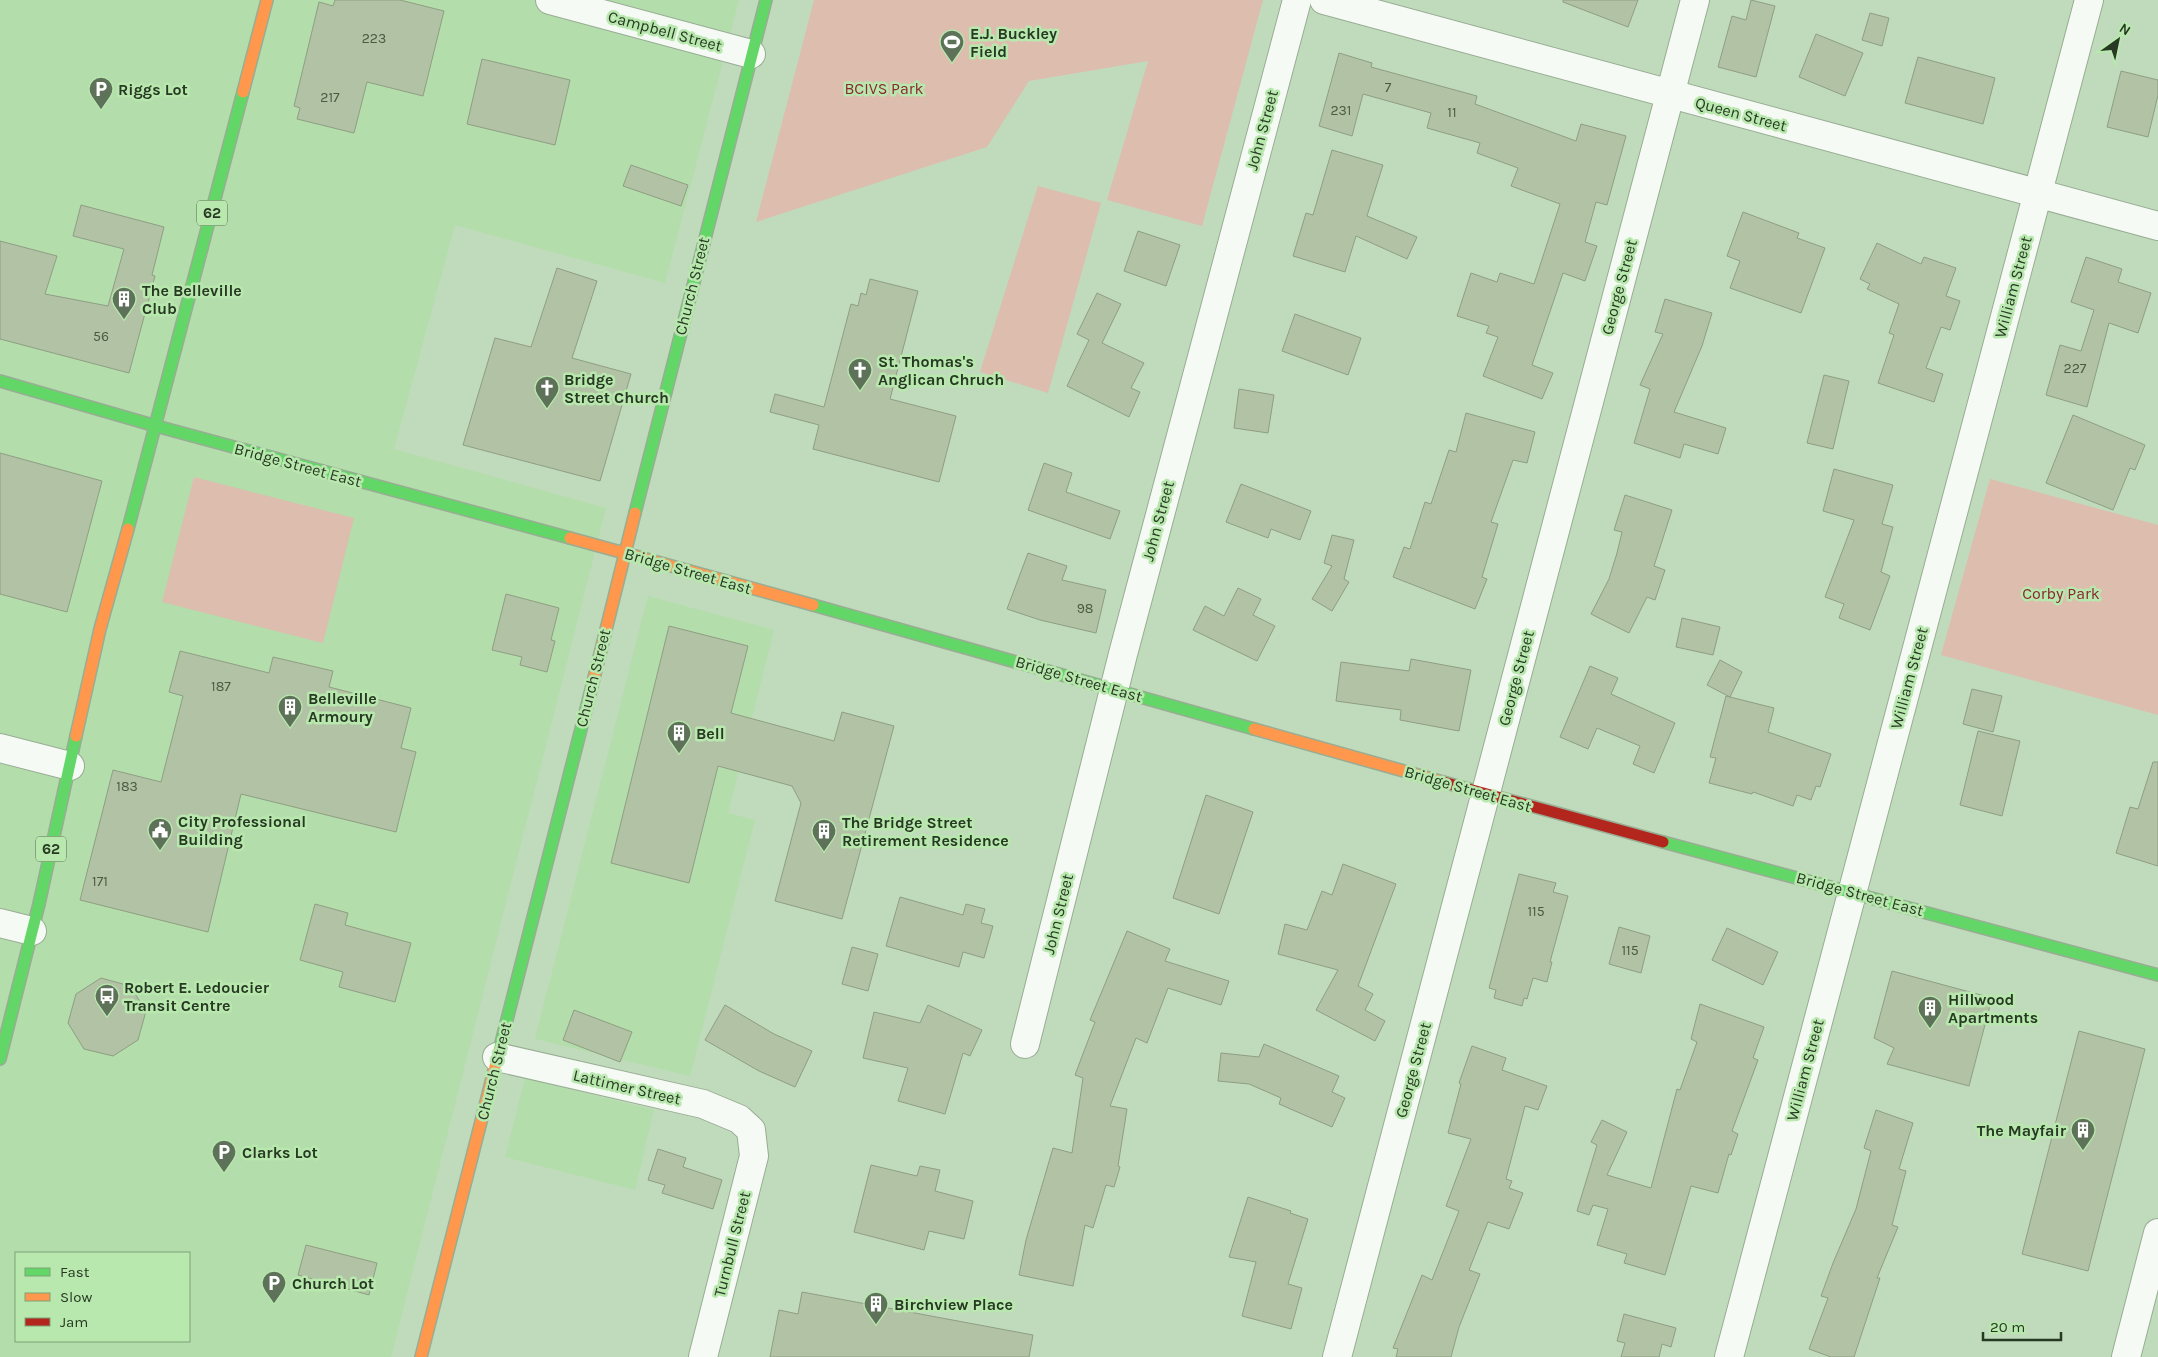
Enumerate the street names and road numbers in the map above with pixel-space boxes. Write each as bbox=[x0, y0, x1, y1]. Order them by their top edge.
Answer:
street label: Campbell Street bbox=[606, 7, 724, 55]
street label: John Street bbox=[1242, 88, 1282, 172]
street label: Queen Street bbox=[1693, 93, 1789, 135]
road number: 62 bbox=[197, 200, 227, 226]
street label: William Street bbox=[1990, 234, 2036, 340]
street label: Church Street bbox=[671, 235, 713, 337]
street label: George Street bbox=[1597, 237, 1641, 337]
street label: Bridge Street East bbox=[232, 439, 364, 491]
street label: John Street bbox=[1138, 479, 1178, 563]
street label: Bridge Street East bbox=[622, 544, 754, 598]
street label: William Street bbox=[1886, 625, 1932, 731]
street label: Church Street bbox=[572, 627, 614, 729]
street label: George Street bbox=[1494, 628, 1538, 728]
street label: Bridge Street East bbox=[1013, 652, 1145, 706]
street label: Bridge Street East bbox=[1402, 762, 1534, 816]
road number: 62 bbox=[36, 836, 66, 862]
street label: Bridge Street East bbox=[1794, 868, 1926, 920]
street label: John Street bbox=[1039, 872, 1077, 956]
street label: William Street bbox=[1782, 1017, 1828, 1123]
street label: Church Street bbox=[473, 1020, 515, 1122]
street label: George Street bbox=[1391, 1020, 1435, 1120]
street label: Lattimer Street bbox=[571, 1065, 683, 1109]
street label: Turnbull Street bbox=[710, 1189, 754, 1299]

